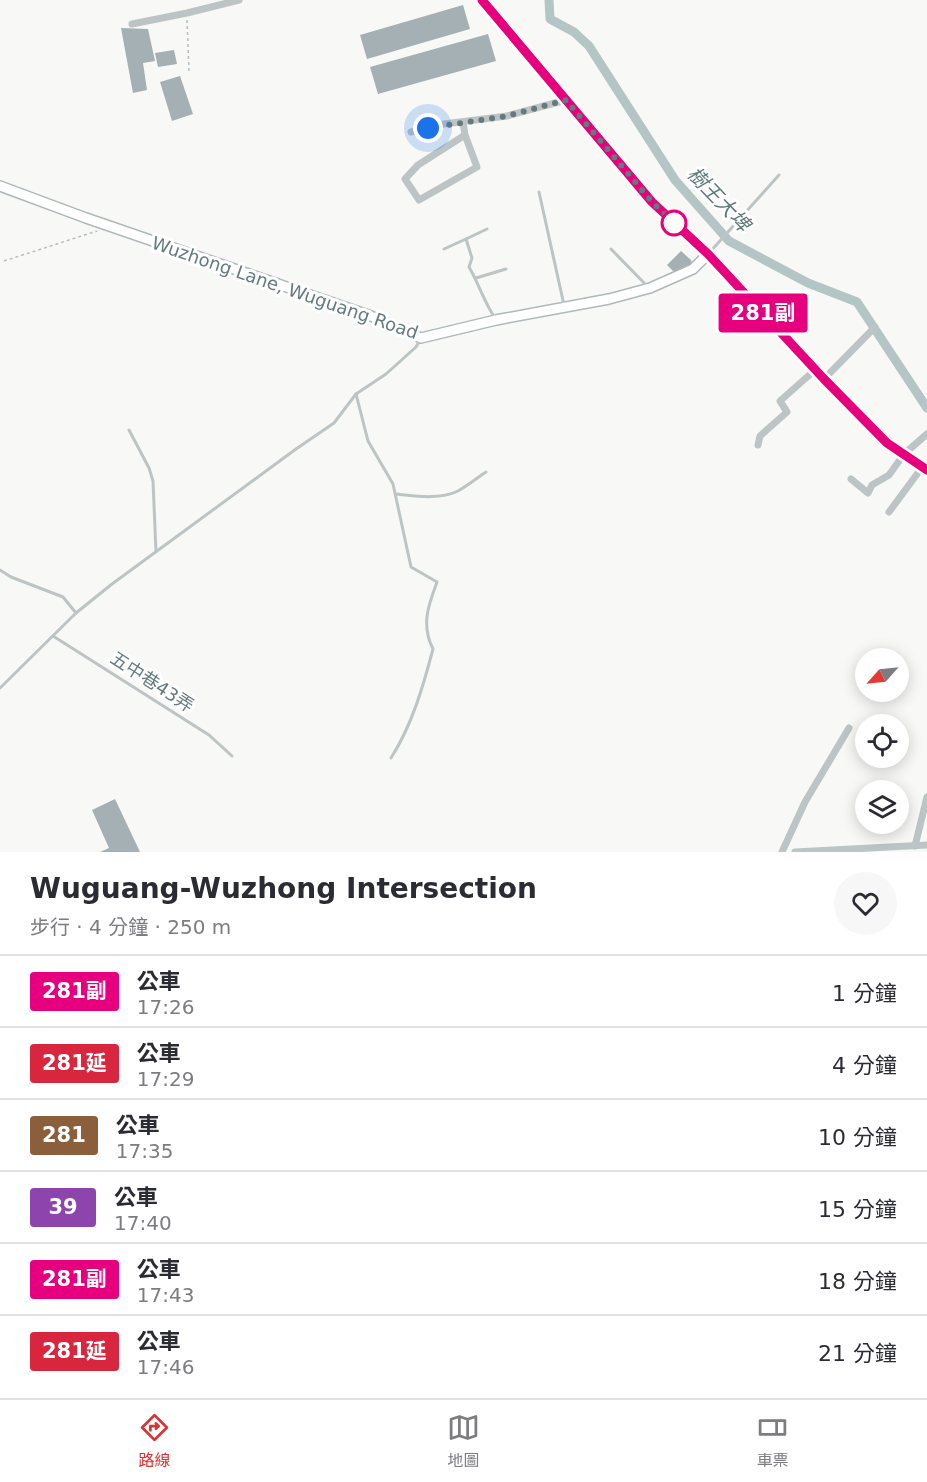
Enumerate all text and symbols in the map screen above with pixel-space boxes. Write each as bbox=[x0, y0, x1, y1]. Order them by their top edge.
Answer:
your location bbox=[413, 113, 443, 143]
water label: 樹王大埤 bbox=[683, 162, 757, 238]
unlabelled marker bbox=[661, 210, 687, 236]
street label: Wuzhong Lane, Wuguang Road bbox=[149, 232, 421, 343]
line badge: 281副 bbox=[721, 294, 805, 332]
text: 281副 bbox=[731, 301, 795, 325]
street label: 五中巷43弄 bbox=[107, 647, 198, 716]
north arrow bbox=[855, 648, 909, 702]
map controls bbox=[855, 648, 909, 834]
button: locate bbox=[855, 714, 909, 768]
button: layers bbox=[855, 780, 909, 834]
text: Wuguang-Wuzhong Intersection bbox=[30, 872, 537, 905]
button: heart bbox=[834, 872, 897, 935]
text: 步行 · 4 分鐘 · 250 m bbox=[30, 915, 231, 939]
text: 公車 bbox=[137, 969, 181, 994]
text: 281副 bbox=[42, 979, 107, 1003]
text: 1 分鐘 bbox=[832, 981, 897, 1006]
text: 17:26 bbox=[137, 995, 194, 1019]
text: 公車 bbox=[137, 1041, 181, 1066]
text: 281延 bbox=[42, 1051, 107, 1075]
text: 4 分鐘 bbox=[832, 1053, 897, 1078]
text: 17:29 bbox=[137, 1067, 194, 1091]
text: 公車 bbox=[116, 1113, 160, 1138]
text: 281 bbox=[42, 1123, 86, 1147]
text: 10 分鐘 bbox=[818, 1125, 897, 1150]
text: 17:35 bbox=[116, 1139, 173, 1163]
text: 公車 bbox=[114, 1185, 158, 1210]
text: 39 bbox=[48, 1195, 78, 1219]
text: 15 分鐘 bbox=[818, 1197, 897, 1222]
text: 17:40 bbox=[114, 1211, 172, 1235]
text: 公車 bbox=[137, 1257, 181, 1282]
text: 281副 bbox=[42, 1267, 107, 1291]
text: 18 分鐘 bbox=[818, 1269, 897, 1294]
text: 17:43 bbox=[137, 1283, 194, 1307]
text: 公車 bbox=[137, 1329, 181, 1354]
text: 281延 bbox=[42, 1339, 107, 1363]
text: 21 分鐘 bbox=[818, 1341, 897, 1366]
text: 17:46 bbox=[137, 1355, 194, 1379]
tab: 路線 bbox=[138, 1411, 171, 1471]
tab: 地圖 bbox=[447, 1411, 480, 1471]
tab: 車票 bbox=[756, 1411, 789, 1471]

